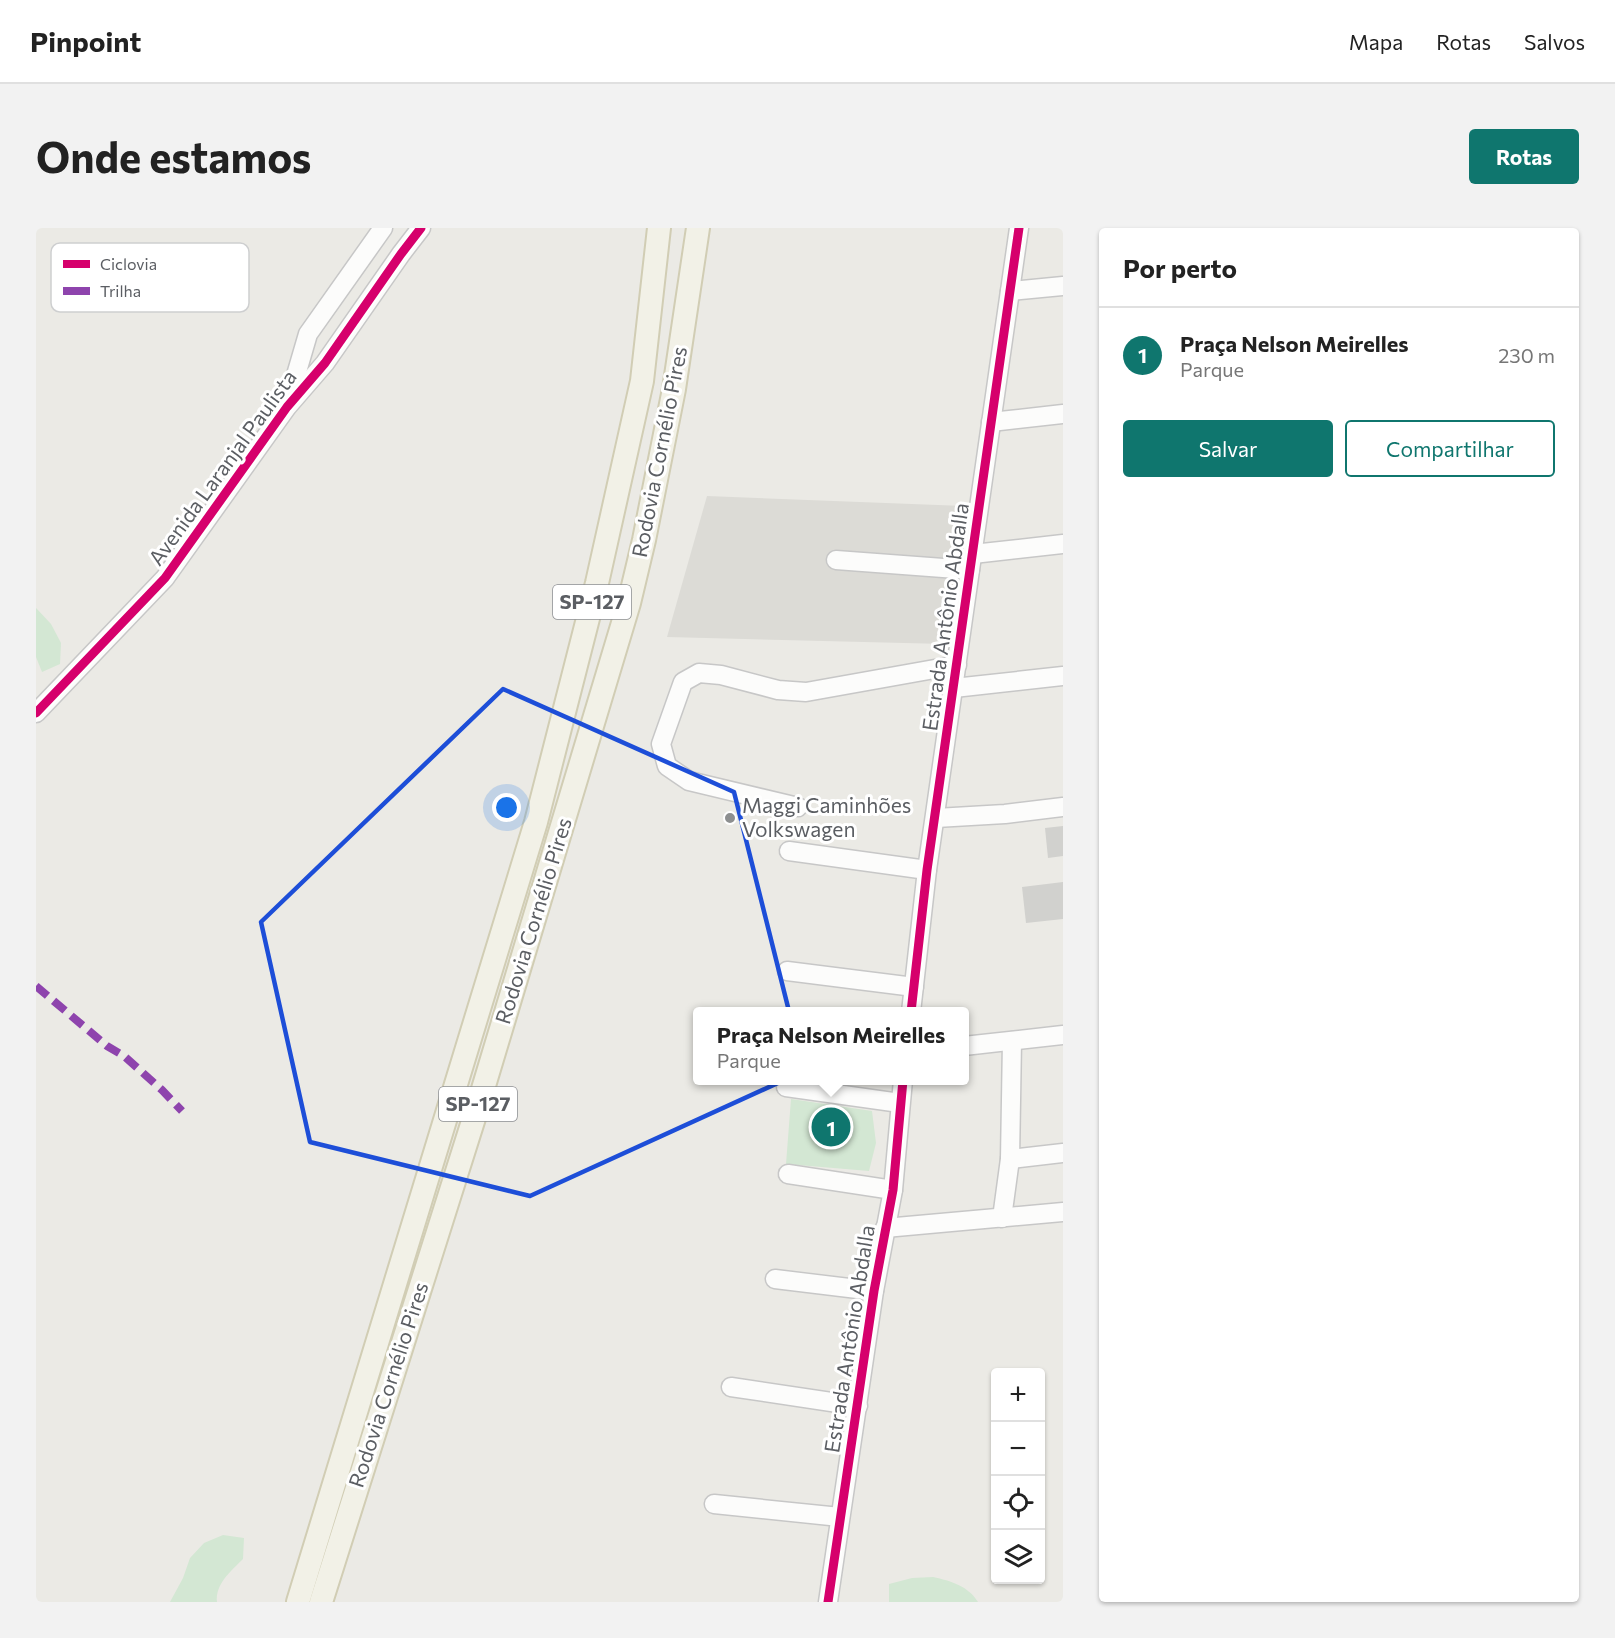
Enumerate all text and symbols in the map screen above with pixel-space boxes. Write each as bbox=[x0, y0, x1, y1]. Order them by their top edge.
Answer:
text: Pinpoint bbox=[30, 24, 141, 58]
text: Mapa bbox=[1349, 29, 1403, 54]
text: Rotas bbox=[1436, 29, 1491, 54]
text: Salvos bbox=[1524, 29, 1585, 54]
button: Rotas bbox=[1469, 129, 1579, 184]
text: Onde estamos bbox=[36, 130, 311, 182]
legend bbox=[51, 243, 249, 312]
text: Por perto bbox=[1123, 252, 1237, 283]
text: Ciclovia bbox=[100, 254, 157, 273]
text: Trilha bbox=[100, 281, 141, 300]
text: Praça Nelson Meirelles bbox=[1180, 330, 1409, 357]
text: 1 bbox=[1138, 343, 1147, 367]
text: 230 m bbox=[1498, 343, 1555, 367]
street label: Rodovia Cornélio Pires bbox=[626, 344, 691, 559]
text: Parque bbox=[1180, 357, 1244, 381]
street label: Avenida Laranjal Paulista bbox=[143, 365, 301, 570]
button: Salvar bbox=[1123, 420, 1333, 477]
button: Compartilhar bbox=[1345, 420, 1555, 477]
street label: Estrada Antônio Abdalla bbox=[916, 501, 973, 732]
road number: SP-127 bbox=[553, 585, 631, 619]
place label: Maggi Caminhões Volkswagen bbox=[742, 792, 911, 841]
your location bbox=[492, 793, 521, 822]
marker: Maggi Caminhões Volkswagen bbox=[723, 811, 737, 825]
street label: Rodovia Cornélio Pires bbox=[489, 814, 576, 1027]
popup bbox=[693, 1007, 969, 1085]
text: Praça Nelson Meirelles bbox=[717, 1021, 945, 1048]
text: Parque bbox=[717, 1048, 781, 1072]
road number: SP-127 bbox=[439, 1087, 517, 1121]
pin: 1 bbox=[812, 1104, 850, 1150]
street label: Estrada Antônio Abdalla bbox=[818, 1223, 879, 1454]
street label: Rodovia Cornélio Pires bbox=[343, 1279, 433, 1490]
map controls bbox=[991, 1368, 1045, 1584]
button: + bbox=[991, 1368, 1045, 1422]
button: − bbox=[991, 1422, 1045, 1476]
button: locate bbox=[991, 1476, 1045, 1530]
button: layers bbox=[991, 1530, 1045, 1584]

